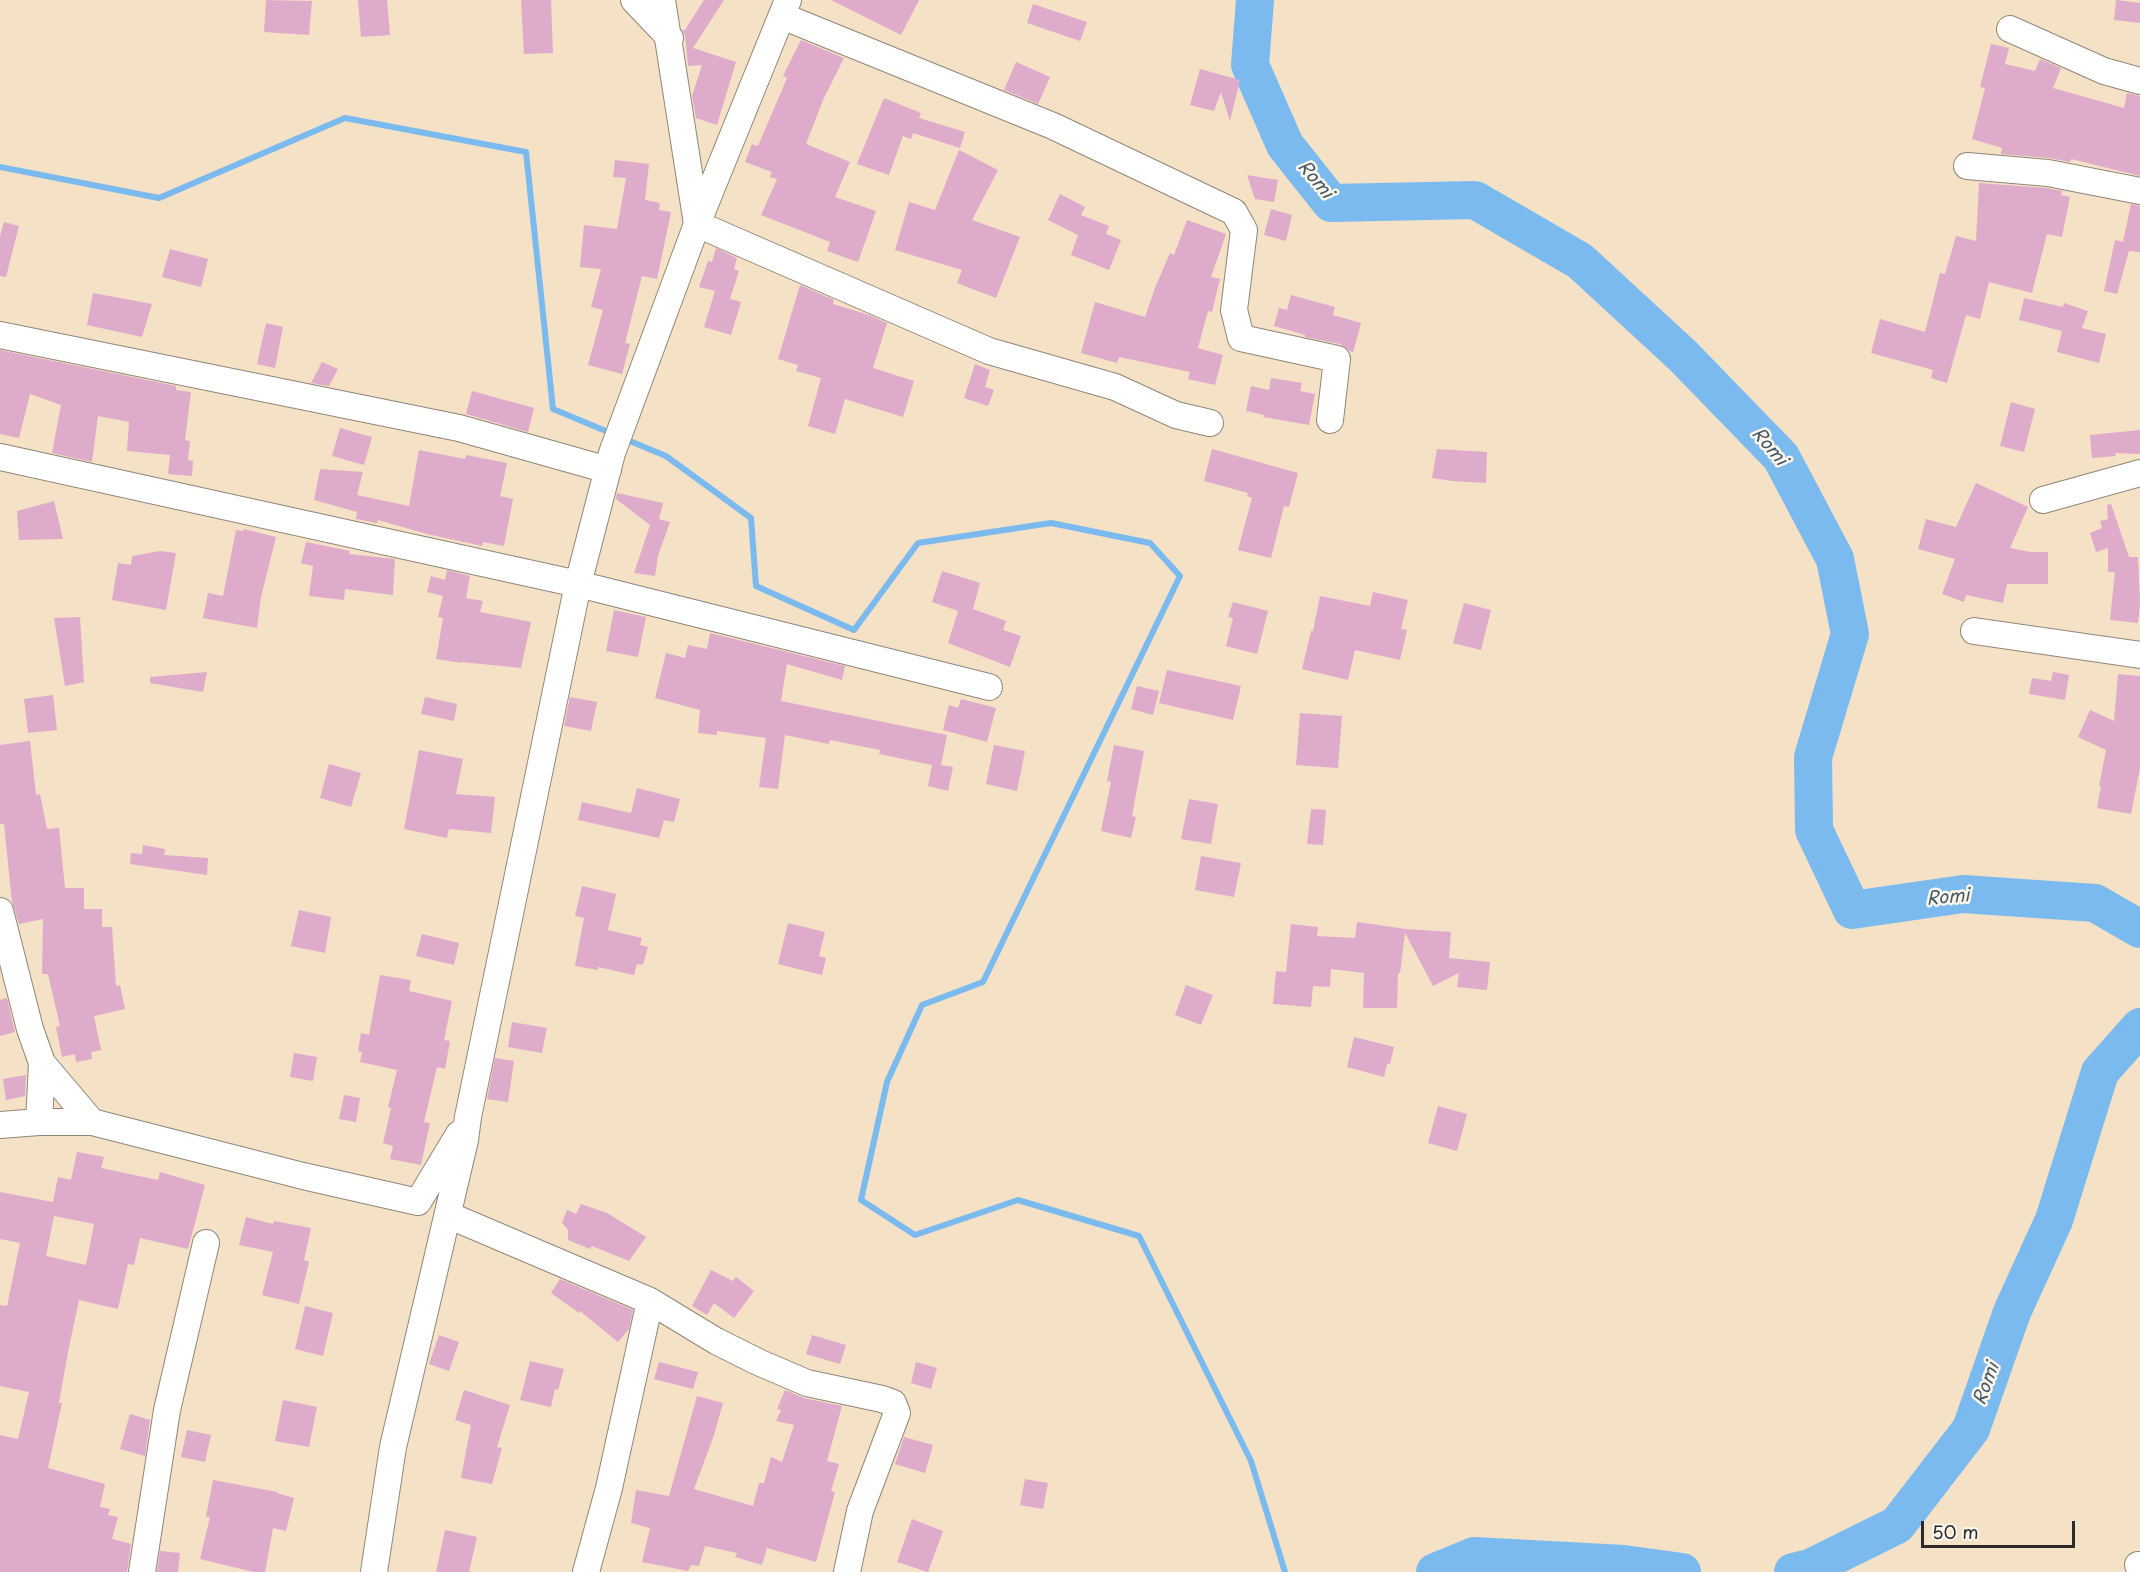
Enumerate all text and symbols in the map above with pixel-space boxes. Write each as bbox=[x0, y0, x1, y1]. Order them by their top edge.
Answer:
water label: Romi bbox=[1293, 157, 1337, 203]
water label: Romi bbox=[1747, 424, 1791, 470]
water label: Romi bbox=[1926, 885, 1970, 911]
water label: Romi bbox=[1969, 1360, 2005, 1408]
scale bar bbox=[1924, 1509, 2078, 1547]
text: 50 m bbox=[1932, 1518, 1979, 1545]

